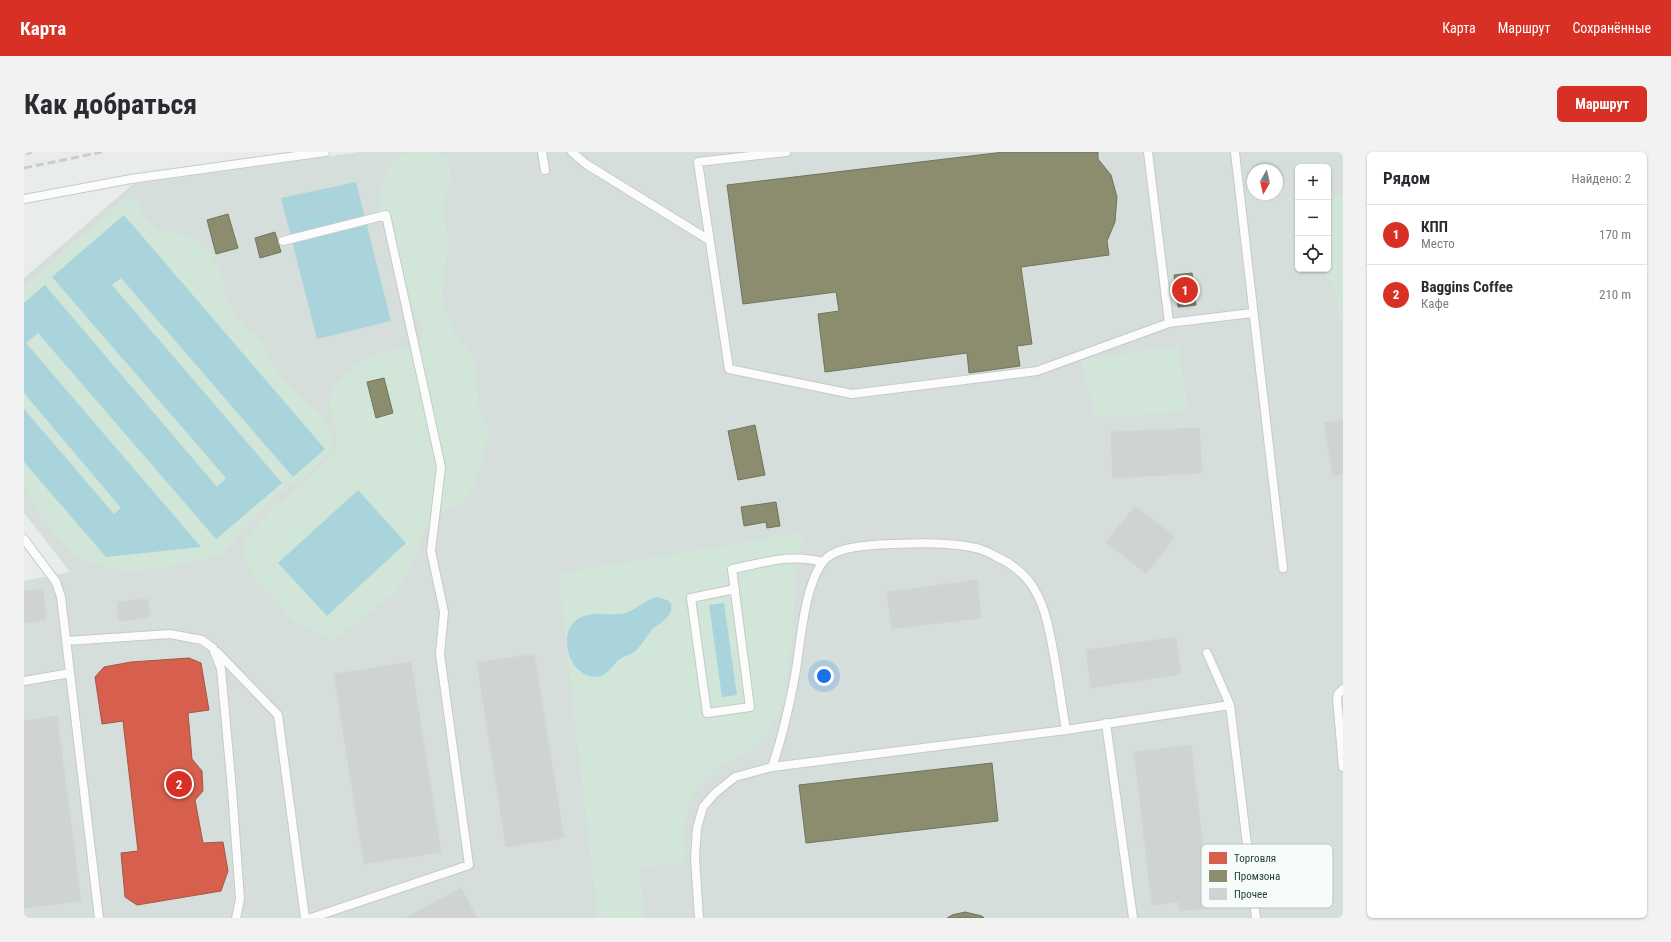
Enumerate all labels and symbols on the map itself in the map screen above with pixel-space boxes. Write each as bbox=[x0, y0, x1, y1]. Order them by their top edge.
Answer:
north arrow bbox=[1247, 164, 1283, 200]
pin: 1 bbox=[1172, 275, 1198, 305]
your location bbox=[814, 666, 834, 686]
pin: 2 bbox=[166, 769, 192, 799]
legend bbox=[1201, 844, 1333, 908]
text: Торговля bbox=[1234, 852, 1276, 865]
text: Промзона bbox=[1234, 870, 1280, 883]
text: Прочее bbox=[1234, 888, 1267, 901]

